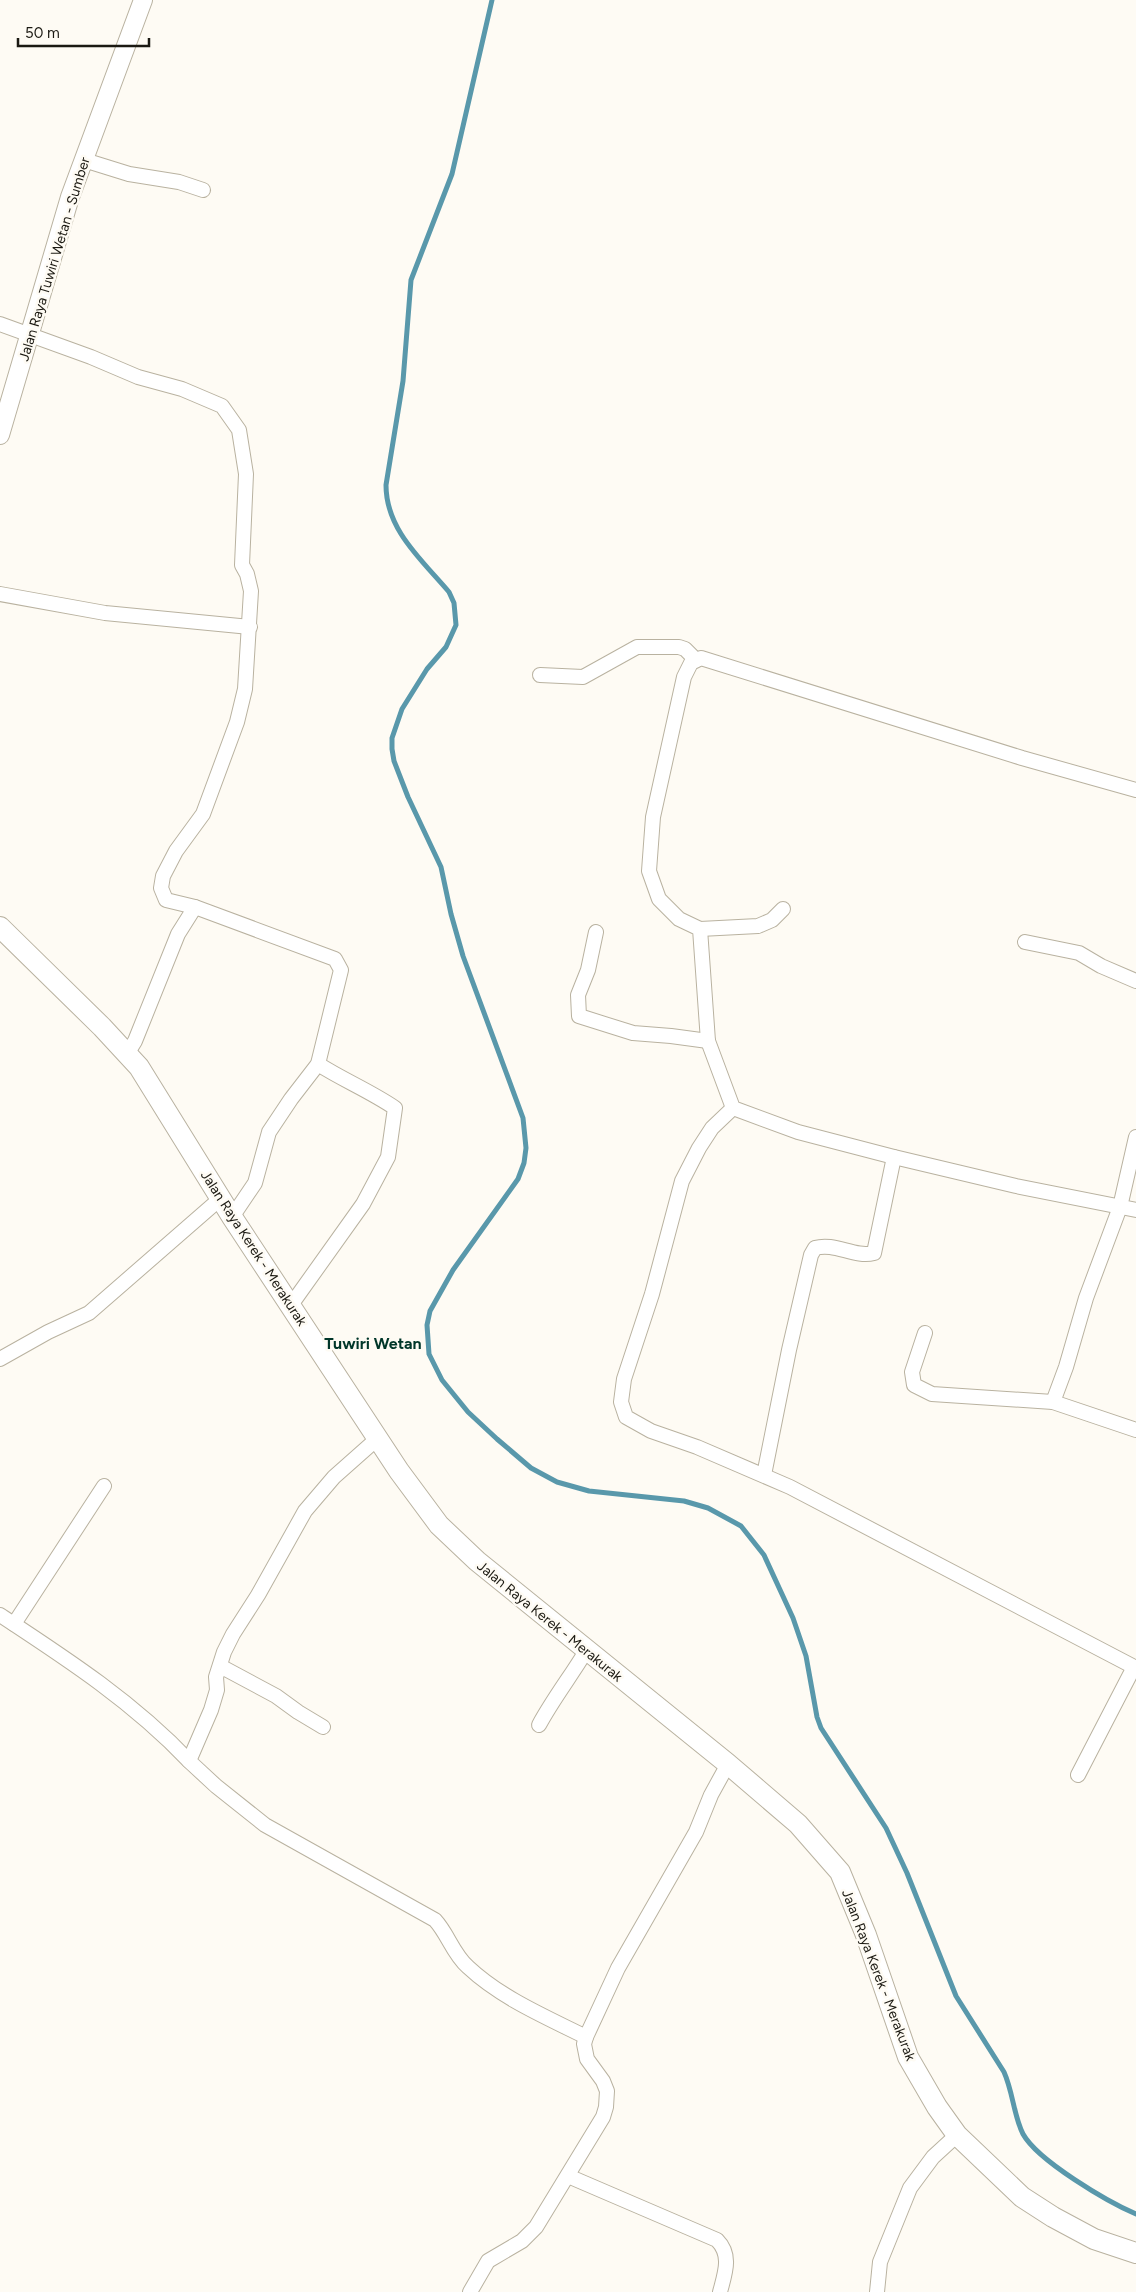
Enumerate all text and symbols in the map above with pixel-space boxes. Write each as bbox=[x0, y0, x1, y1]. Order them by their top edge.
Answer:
scale bar bbox=[18, 15, 149, 47]
text: 50 m bbox=[25, 24, 60, 42]
street label: Jalan Raya Tuwiri Wetan - Sumber bbox=[15, 155, 94, 363]
street label: Jalan Raya Kerek - Merakurak bbox=[197, 1167, 310, 1329]
district label: Tuwiri Wetan bbox=[324, 1334, 422, 1353]
street label: Jalan Raya Kerek - Merakurak bbox=[474, 1557, 626, 1685]
street label: Jalan Raya Kerek - Merakurak bbox=[838, 1887, 919, 2063]

